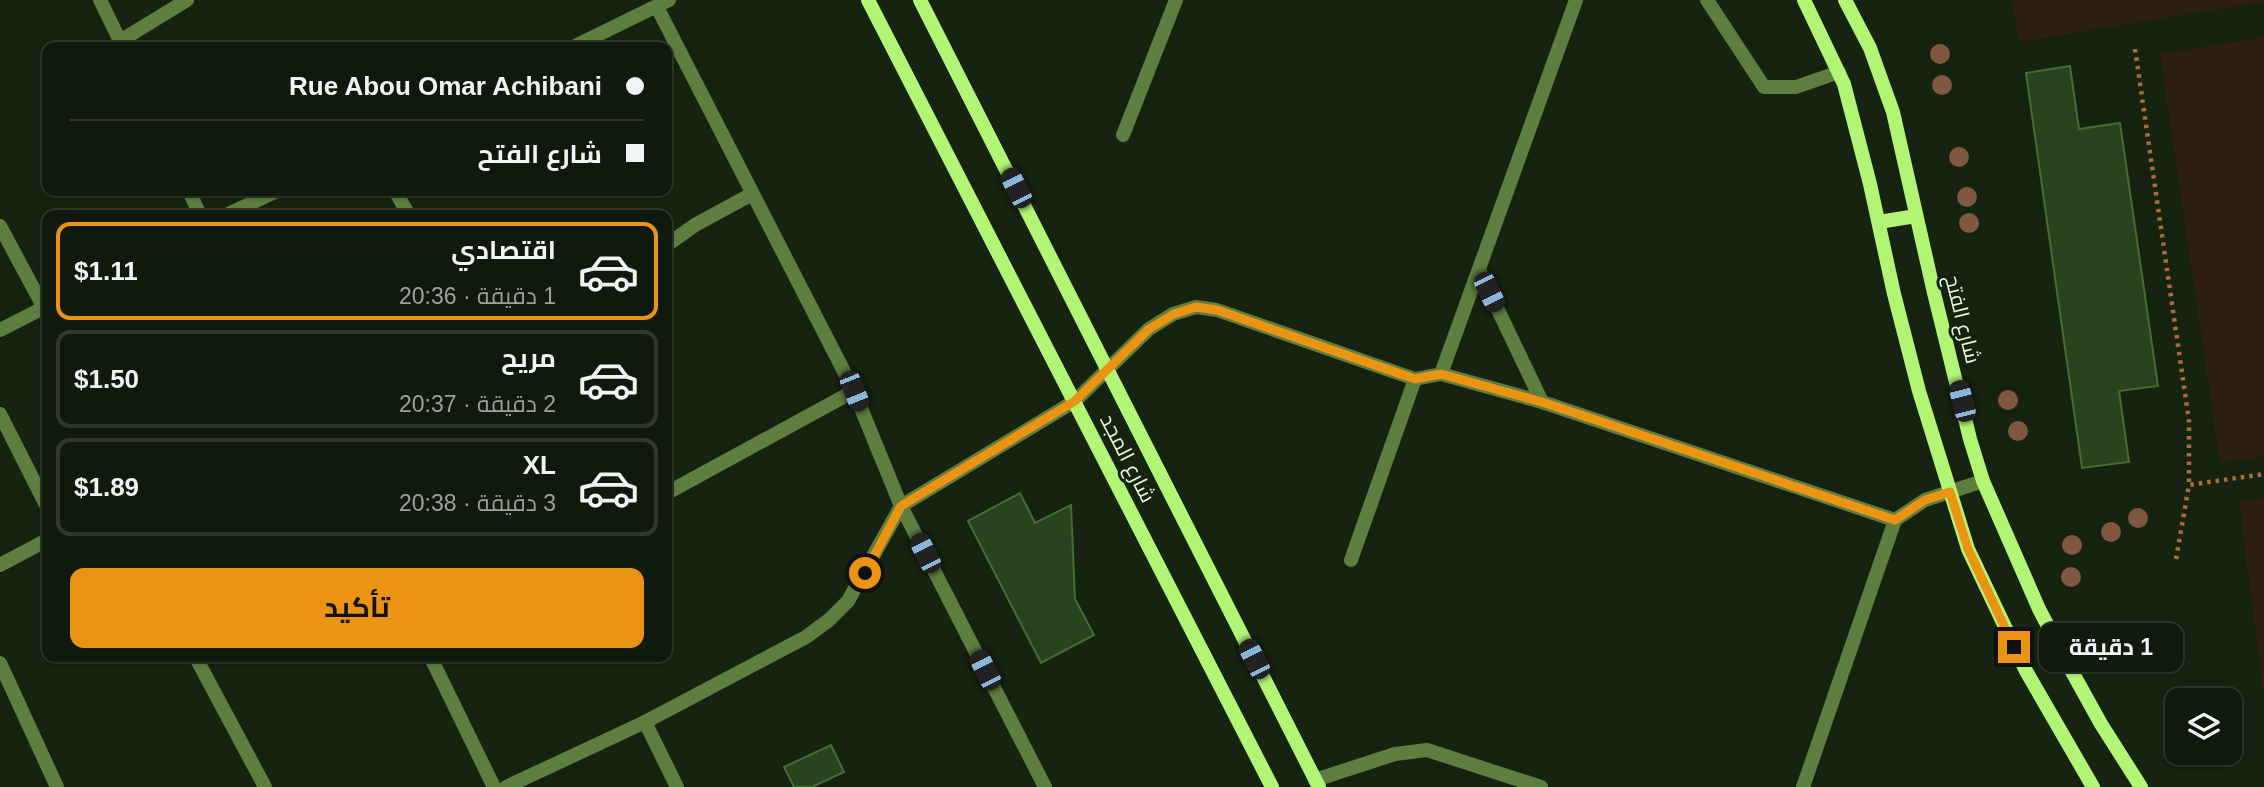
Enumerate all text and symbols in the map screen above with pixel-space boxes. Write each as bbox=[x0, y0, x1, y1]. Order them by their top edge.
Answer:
text: Rue Abou Omar Achibani bbox=[289, 71, 602, 101]
text: شارع الفتح bbox=[478, 139, 602, 169]
car bbox=[998, 165, 1035, 211]
text: اقتصادي bbox=[451, 235, 556, 265]
icon: car bbox=[577, 240, 640, 303]
text: $1.11 bbox=[74, 256, 138, 286]
car bbox=[1471, 269, 1508, 315]
street label: شارع الفتح bbox=[1938, 272, 1985, 367]
text: 1 دقيقة · 20:36 bbox=[399, 283, 556, 309]
text: مريح bbox=[501, 343, 556, 373]
icon: car bbox=[577, 348, 640, 411]
text: $1.50 bbox=[74, 364, 139, 394]
car bbox=[837, 368, 872, 414]
car bbox=[1947, 378, 1978, 424]
text: 2 دقيقة · 20:37 bbox=[399, 391, 556, 417]
street label: شارع المجد bbox=[1093, 410, 1160, 507]
text: XL bbox=[523, 450, 556, 480]
icon: car bbox=[577, 456, 640, 519]
text: $1.89 bbox=[74, 472, 139, 502]
text: 3 دقيقة · 20:38 bbox=[399, 490, 556, 516]
car bbox=[907, 530, 944, 576]
route start bbox=[849, 557, 881, 589]
button: تأكيد bbox=[70, 568, 644, 648]
callout: 1 دقيقة bbox=[2038, 622, 2182, 672]
route end bbox=[1998, 631, 2030, 663]
text: 1 دقيقة bbox=[2069, 634, 2153, 660]
car bbox=[1236, 636, 1273, 682]
car bbox=[967, 647, 1004, 693]
map controls bbox=[2165, 688, 2242, 765]
button: layers bbox=[2165, 688, 2242, 765]

